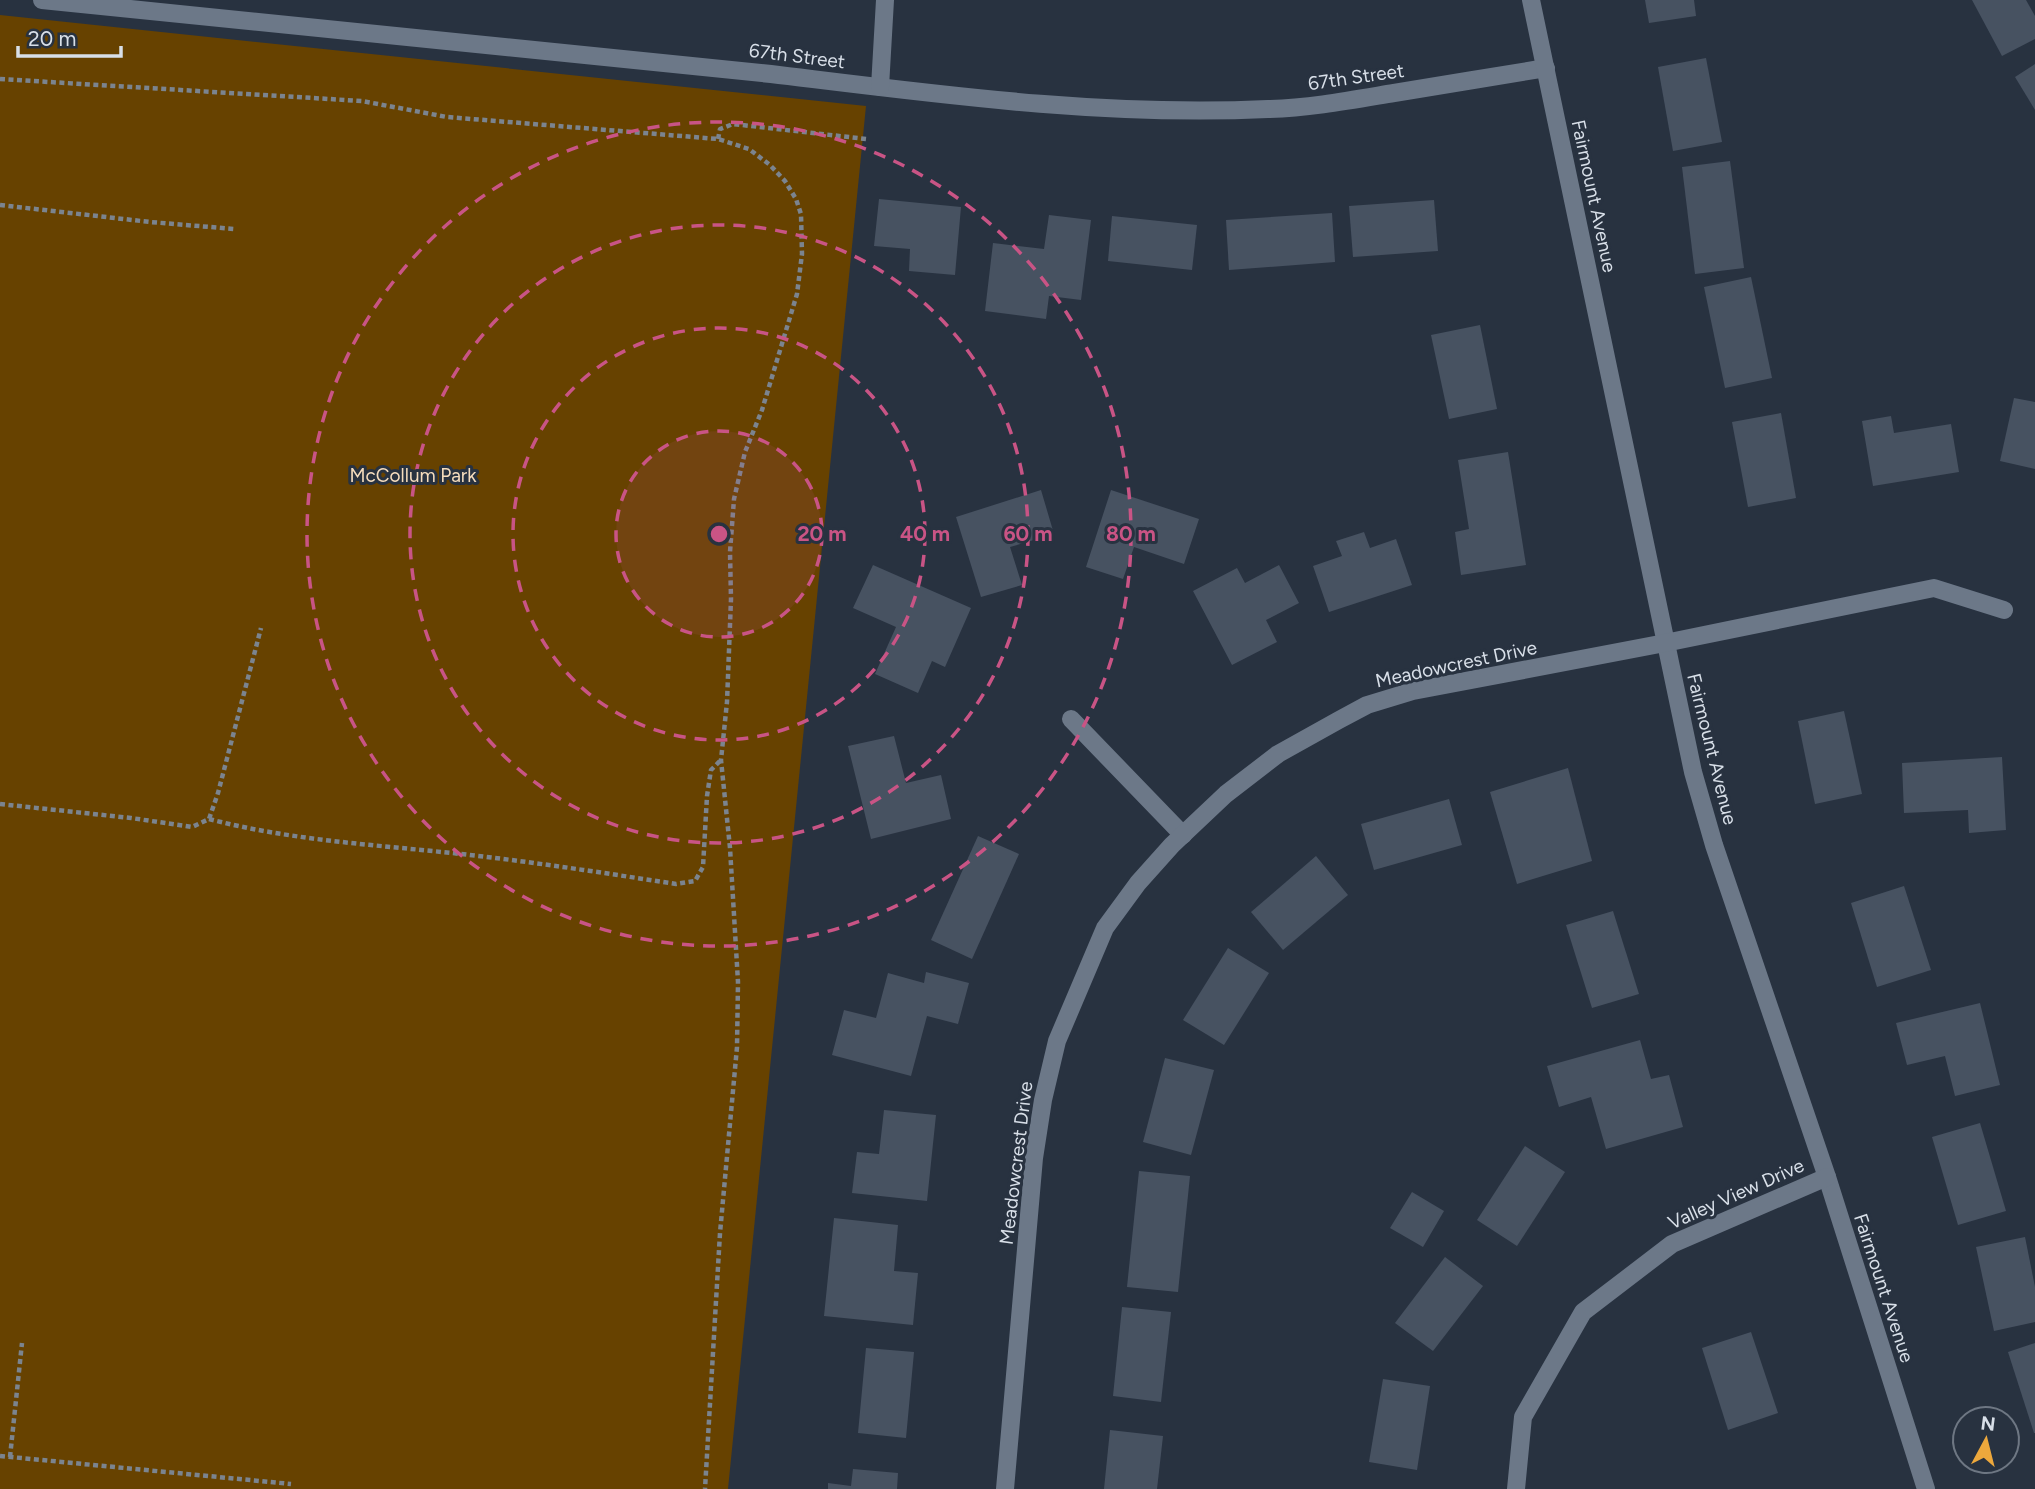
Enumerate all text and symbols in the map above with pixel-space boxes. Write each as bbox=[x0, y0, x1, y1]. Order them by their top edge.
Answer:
scale bar bbox=[18, 14, 121, 58]
text: 20 m bbox=[28, 26, 76, 51]
street label: 67th Street bbox=[748, 39, 846, 73]
street label: 67th Street bbox=[1307, 59, 1405, 95]
street label: Fairmount Avenue bbox=[1567, 118, 1621, 274]
park label: McCollum Park bbox=[349, 464, 477, 487]
text: 20 m bbox=[797, 521, 847, 546]
text: 40 m bbox=[900, 521, 950, 546]
text: 60 m bbox=[1003, 521, 1053, 546]
text: 80 m bbox=[1106, 521, 1156, 546]
centre of rings bbox=[707, 522, 731, 546]
street label: Meadowcrest Drive bbox=[1373, 636, 1539, 692]
street label: Fairmount Avenue bbox=[1682, 671, 1742, 827]
street label: Meadowcrest Drive bbox=[995, 1080, 1037, 1246]
street label: Valley View Drive bbox=[1664, 1154, 1808, 1234]
street label: Fairmount Avenue bbox=[1849, 1211, 1919, 1365]
north arrow bbox=[1951, 1405, 2021, 1475]
text: N bbox=[1979, 1411, 1997, 1436]

